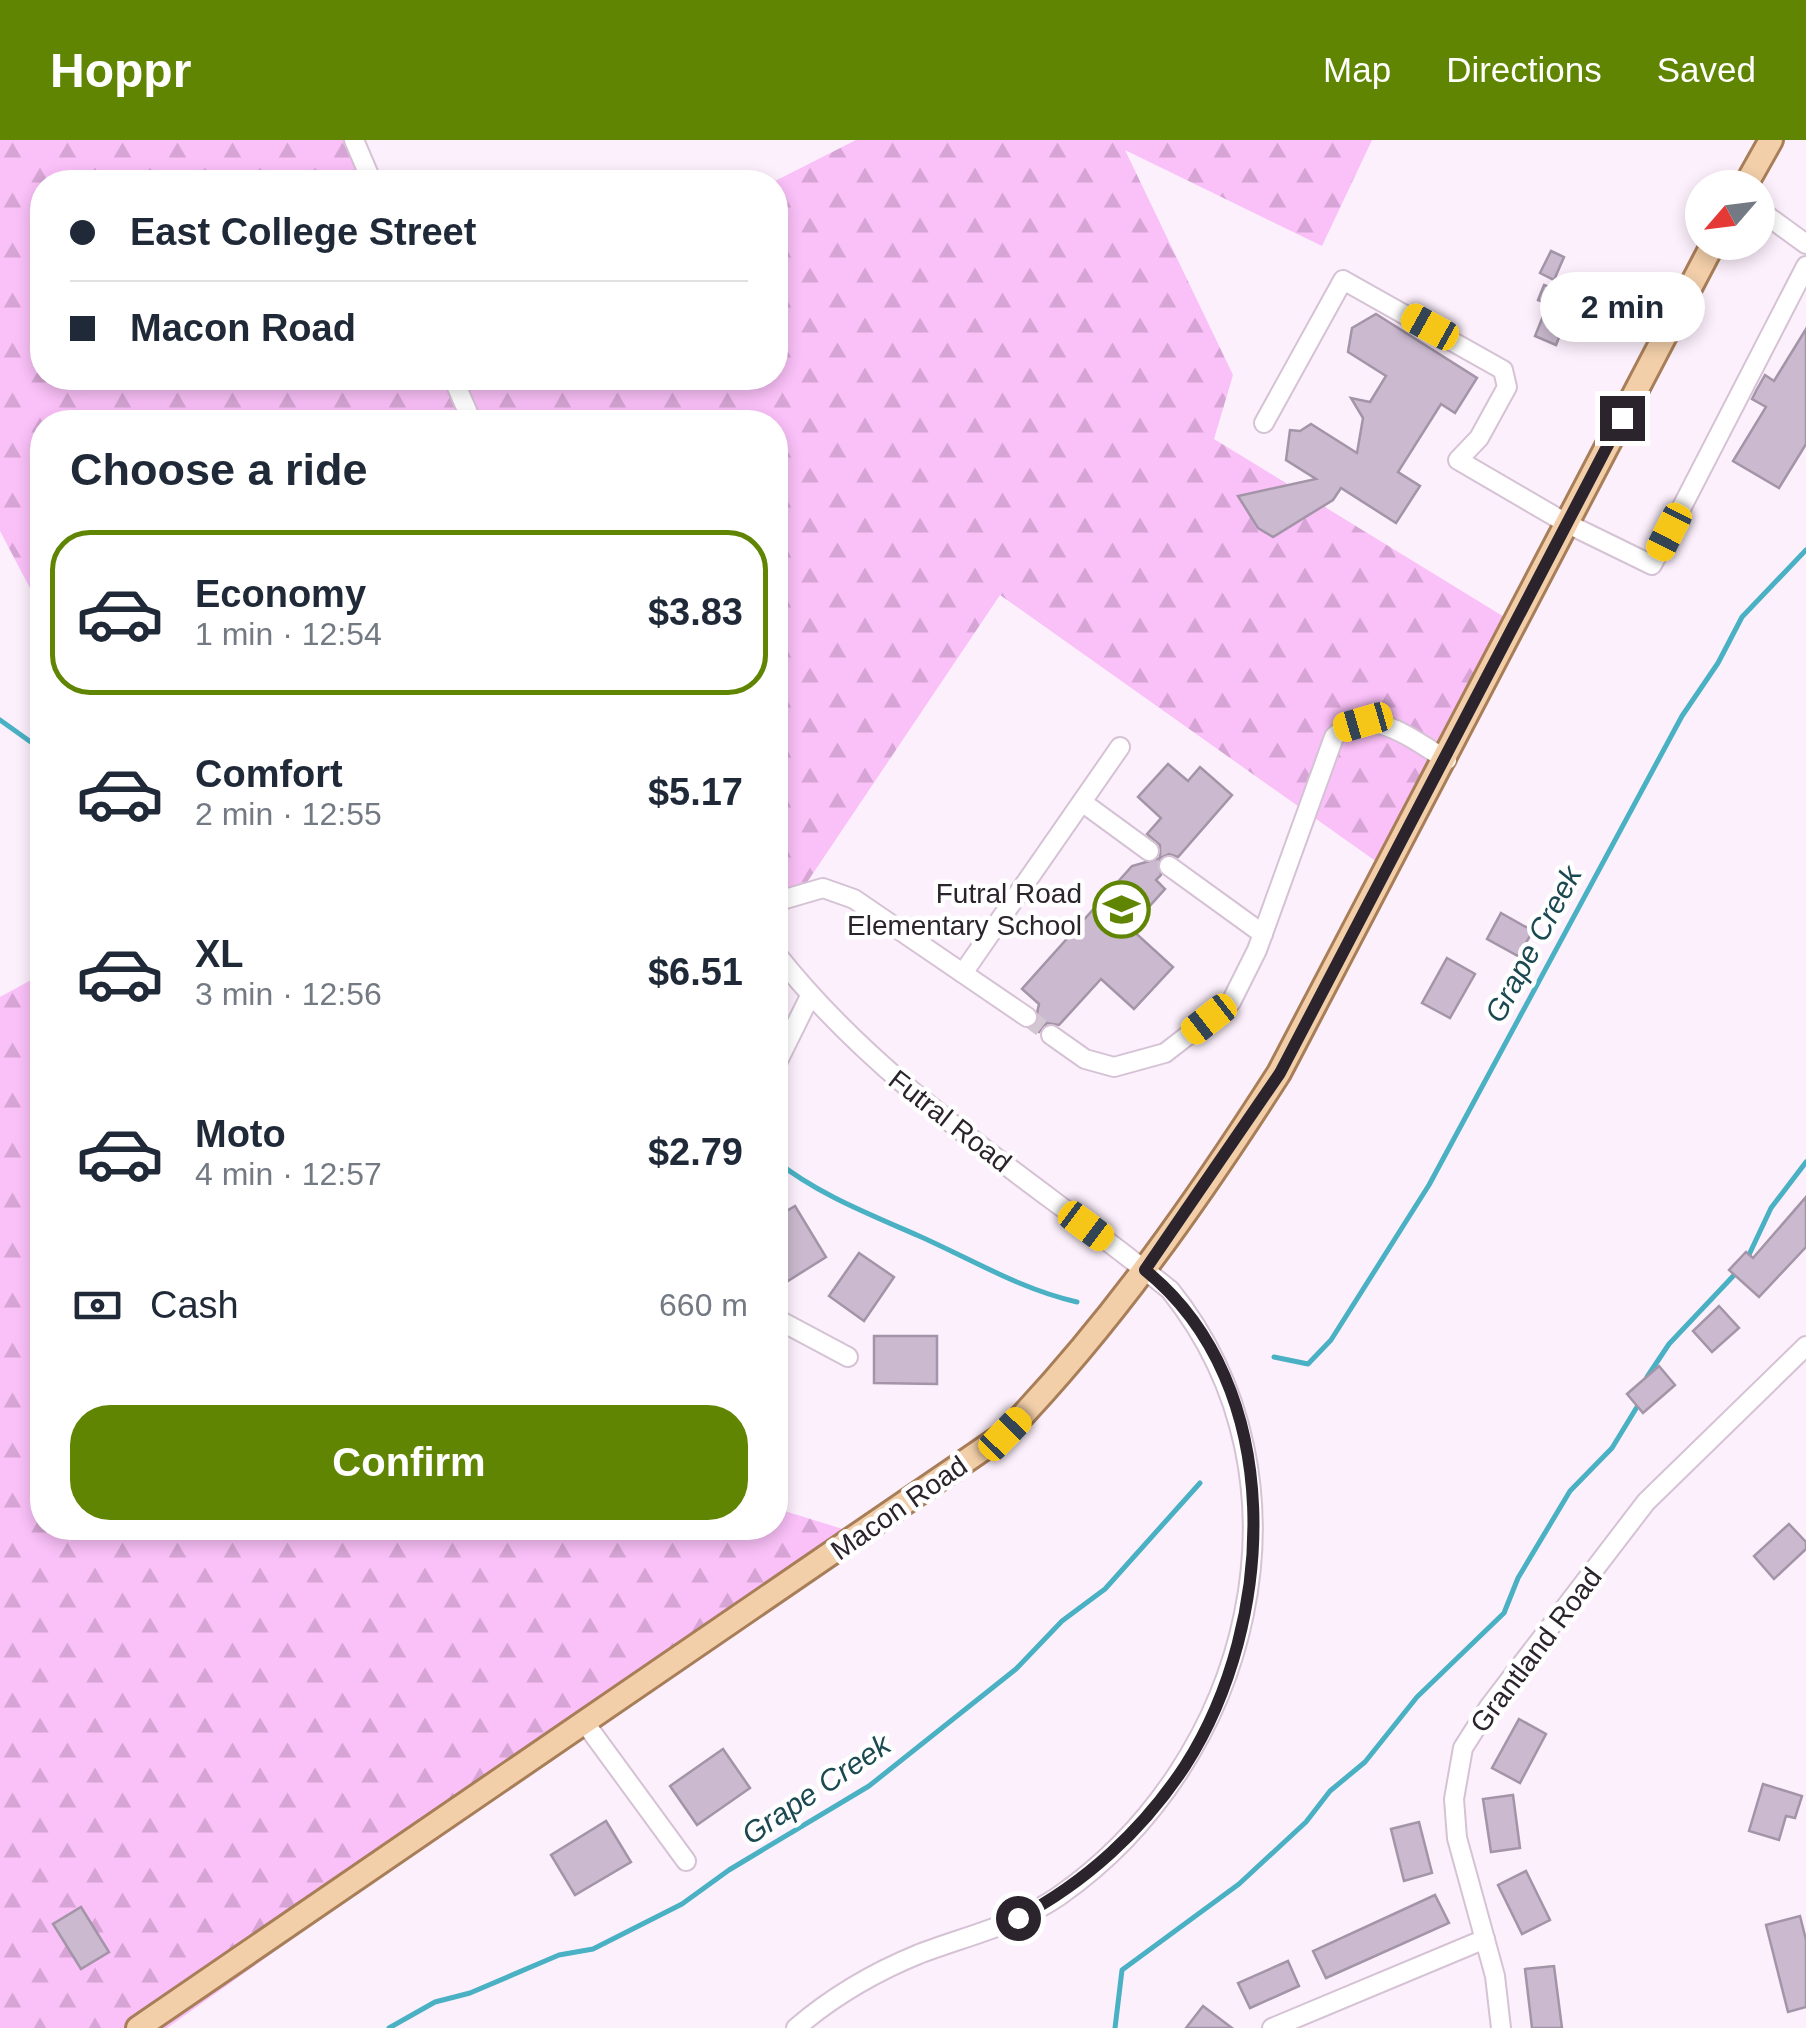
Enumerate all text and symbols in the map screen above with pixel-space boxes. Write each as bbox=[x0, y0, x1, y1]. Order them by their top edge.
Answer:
text: Hoppr bbox=[50, 44, 191, 97]
text: Map bbox=[1323, 50, 1391, 89]
text: Directions bbox=[1446, 50, 1602, 89]
text: Saved bbox=[1657, 50, 1756, 89]
north arrow bbox=[1685, 170, 1775, 260]
map controls bbox=[1685, 170, 1775, 260]
text: East College Street bbox=[130, 211, 476, 253]
callout: 2 min bbox=[1540, 273, 1704, 343]
text: 2 min bbox=[1581, 289, 1664, 325]
car bbox=[1396, 299, 1464, 355]
text: Macon Road bbox=[130, 307, 356, 349]
route end bbox=[1600, 396, 1645, 441]
text: Choose a ride bbox=[70, 444, 368, 495]
car bbox=[1642, 498, 1696, 566]
icon: car bbox=[75, 568, 165, 658]
text: Economy bbox=[195, 573, 366, 615]
text: $3.83 bbox=[648, 591, 743, 633]
text: 1 min · 12:54 bbox=[195, 616, 382, 652]
car bbox=[1330, 699, 1396, 745]
icon: car bbox=[75, 748, 165, 838]
text: Comfort bbox=[195, 753, 343, 795]
text: $5.17 bbox=[648, 771, 743, 813]
text: 2 min · 12:55 bbox=[195, 796, 382, 832]
water label: Grape Creek bbox=[1478, 859, 1589, 1028]
place label: Futral Road Elementary School bbox=[847, 878, 1082, 941]
school or university icon: Futral Road Elementary School bbox=[1091, 879, 1151, 939]
icon: car bbox=[75, 928, 165, 1018]
text: XL bbox=[195, 933, 244, 975]
text: $6.51 bbox=[648, 951, 743, 993]
text: 3 min · 12:56 bbox=[195, 976, 382, 1012]
car bbox=[1176, 989, 1242, 1049]
street label: Futral Road bbox=[883, 1064, 1017, 1178]
icon: car bbox=[75, 1108, 165, 1198]
text: Moto bbox=[195, 1113, 286, 1155]
text: $2.79 bbox=[648, 1131, 743, 1173]
text: 4 min · 12:57 bbox=[195, 1156, 382, 1192]
car bbox=[1053, 1196, 1119, 1256]
icon: cash bbox=[70, 1278, 125, 1333]
text: Cash bbox=[150, 1284, 239, 1326]
text: 660 m bbox=[659, 1287, 748, 1323]
car bbox=[973, 1402, 1037, 1466]
button: Confirm bbox=[70, 1405, 748, 1520]
street label: Macon Road bbox=[825, 1450, 973, 1566]
street label: Grantland Road bbox=[1464, 1562, 1608, 1738]
water label: Grape Creek bbox=[736, 1726, 898, 1851]
route start bbox=[996, 1896, 1041, 1941]

